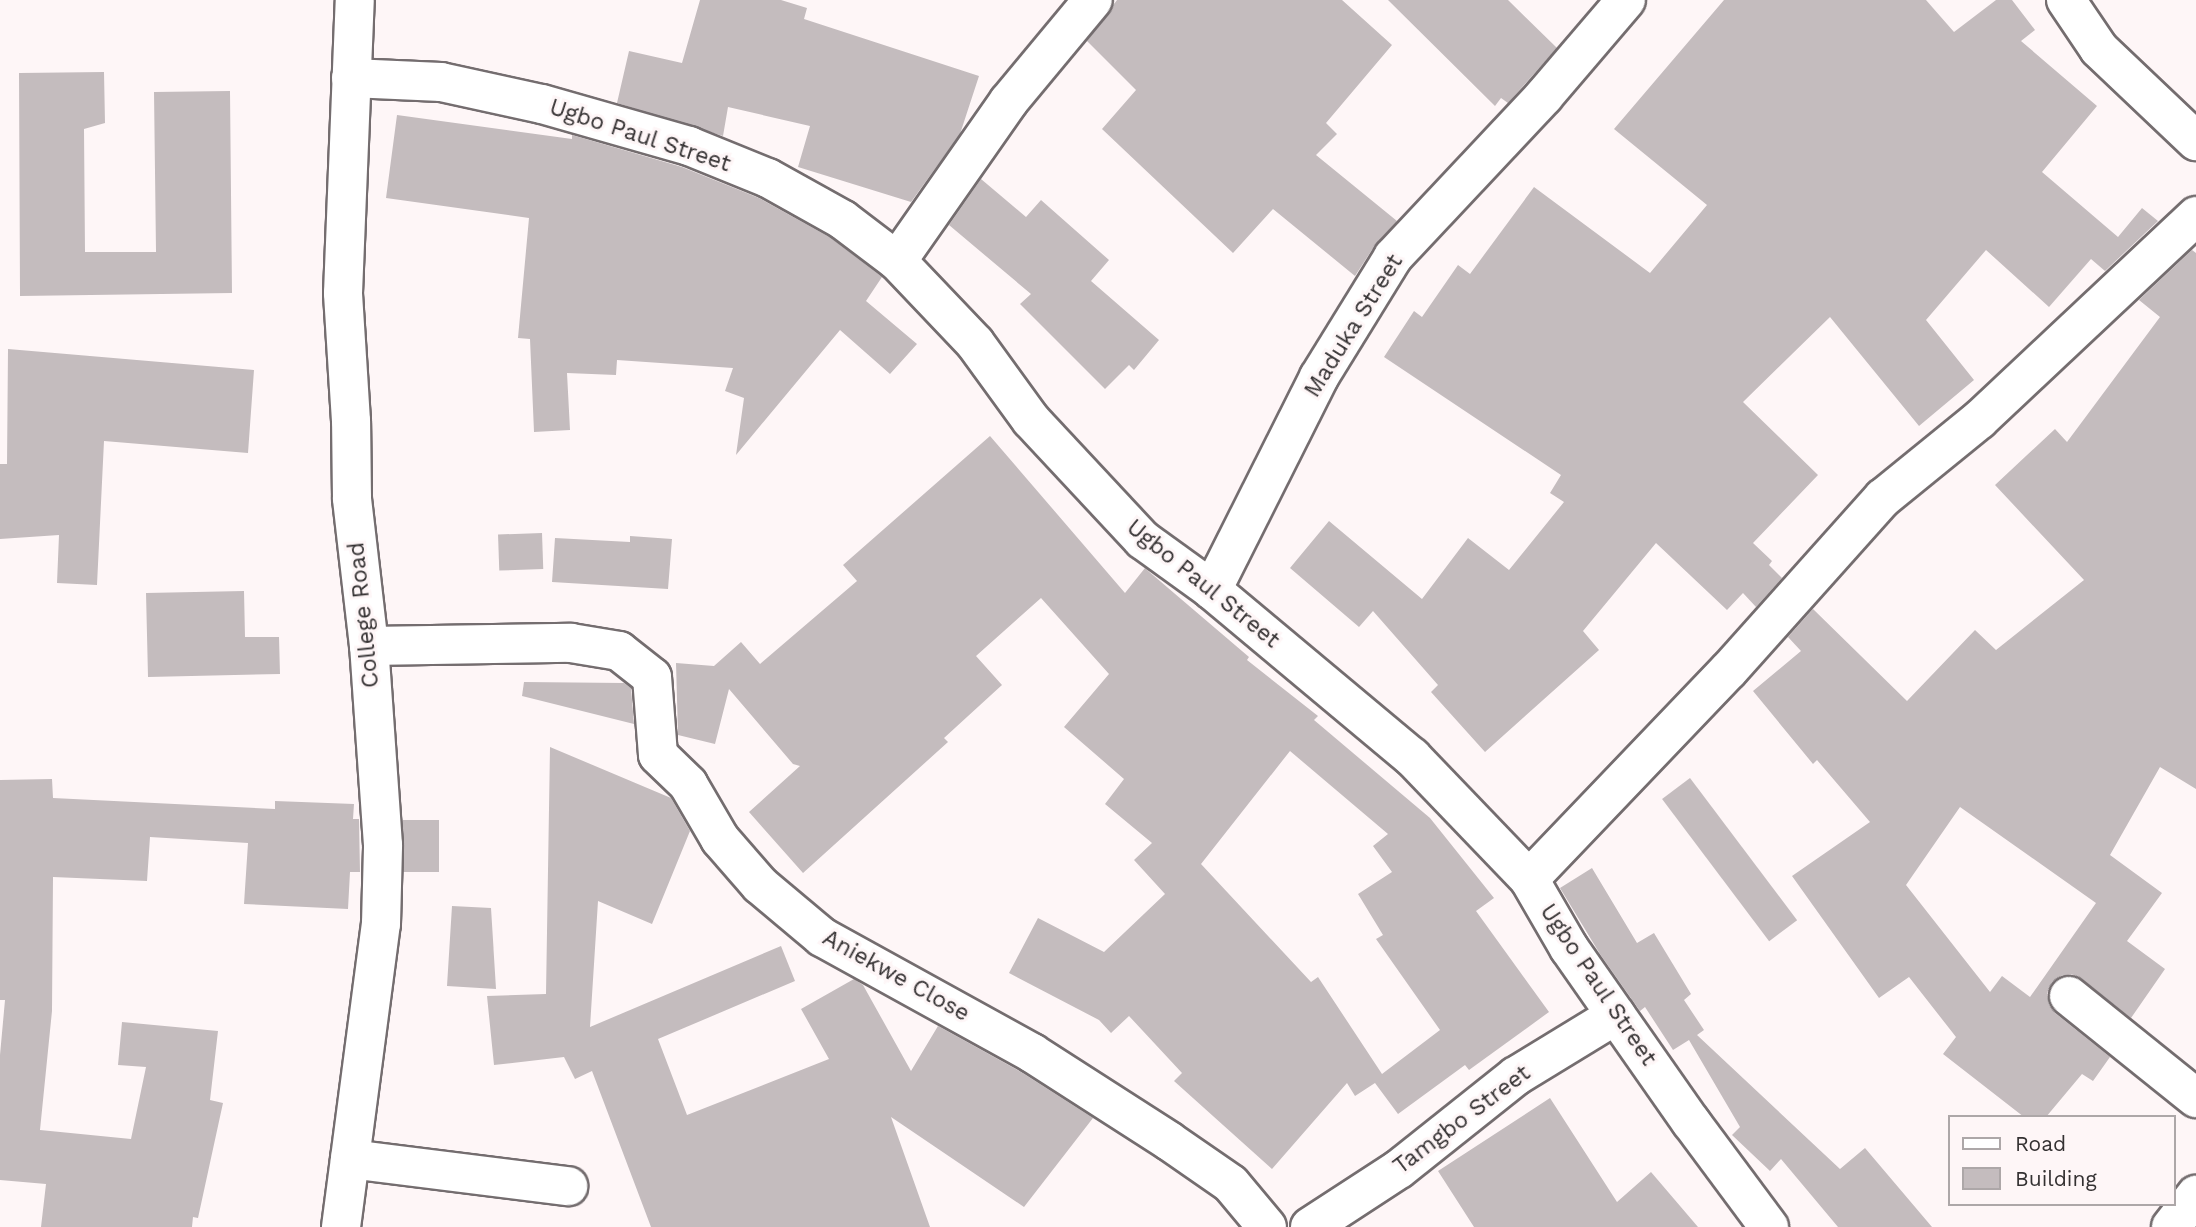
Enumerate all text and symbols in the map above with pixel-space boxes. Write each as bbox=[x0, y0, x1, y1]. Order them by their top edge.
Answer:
street label: Ugbo Paul Street bbox=[546, 94, 734, 178]
street label: Maduka Street bbox=[1299, 249, 1409, 403]
street label: Ugbo Paul Street bbox=[1121, 514, 1285, 654]
street label: College Road bbox=[343, 541, 385, 689]
street label: Ugbo Paul Street bbox=[1534, 899, 1662, 1071]
street label: Aniekwe Close bbox=[818, 924, 974, 1028]
street label: Tamgbo Street bbox=[1388, 1060, 1536, 1180]
legend bbox=[1948, 1115, 2175, 1206]
text: Road bbox=[2015, 1131, 2066, 1156]
text: Building bbox=[2015, 1166, 2097, 1191]

